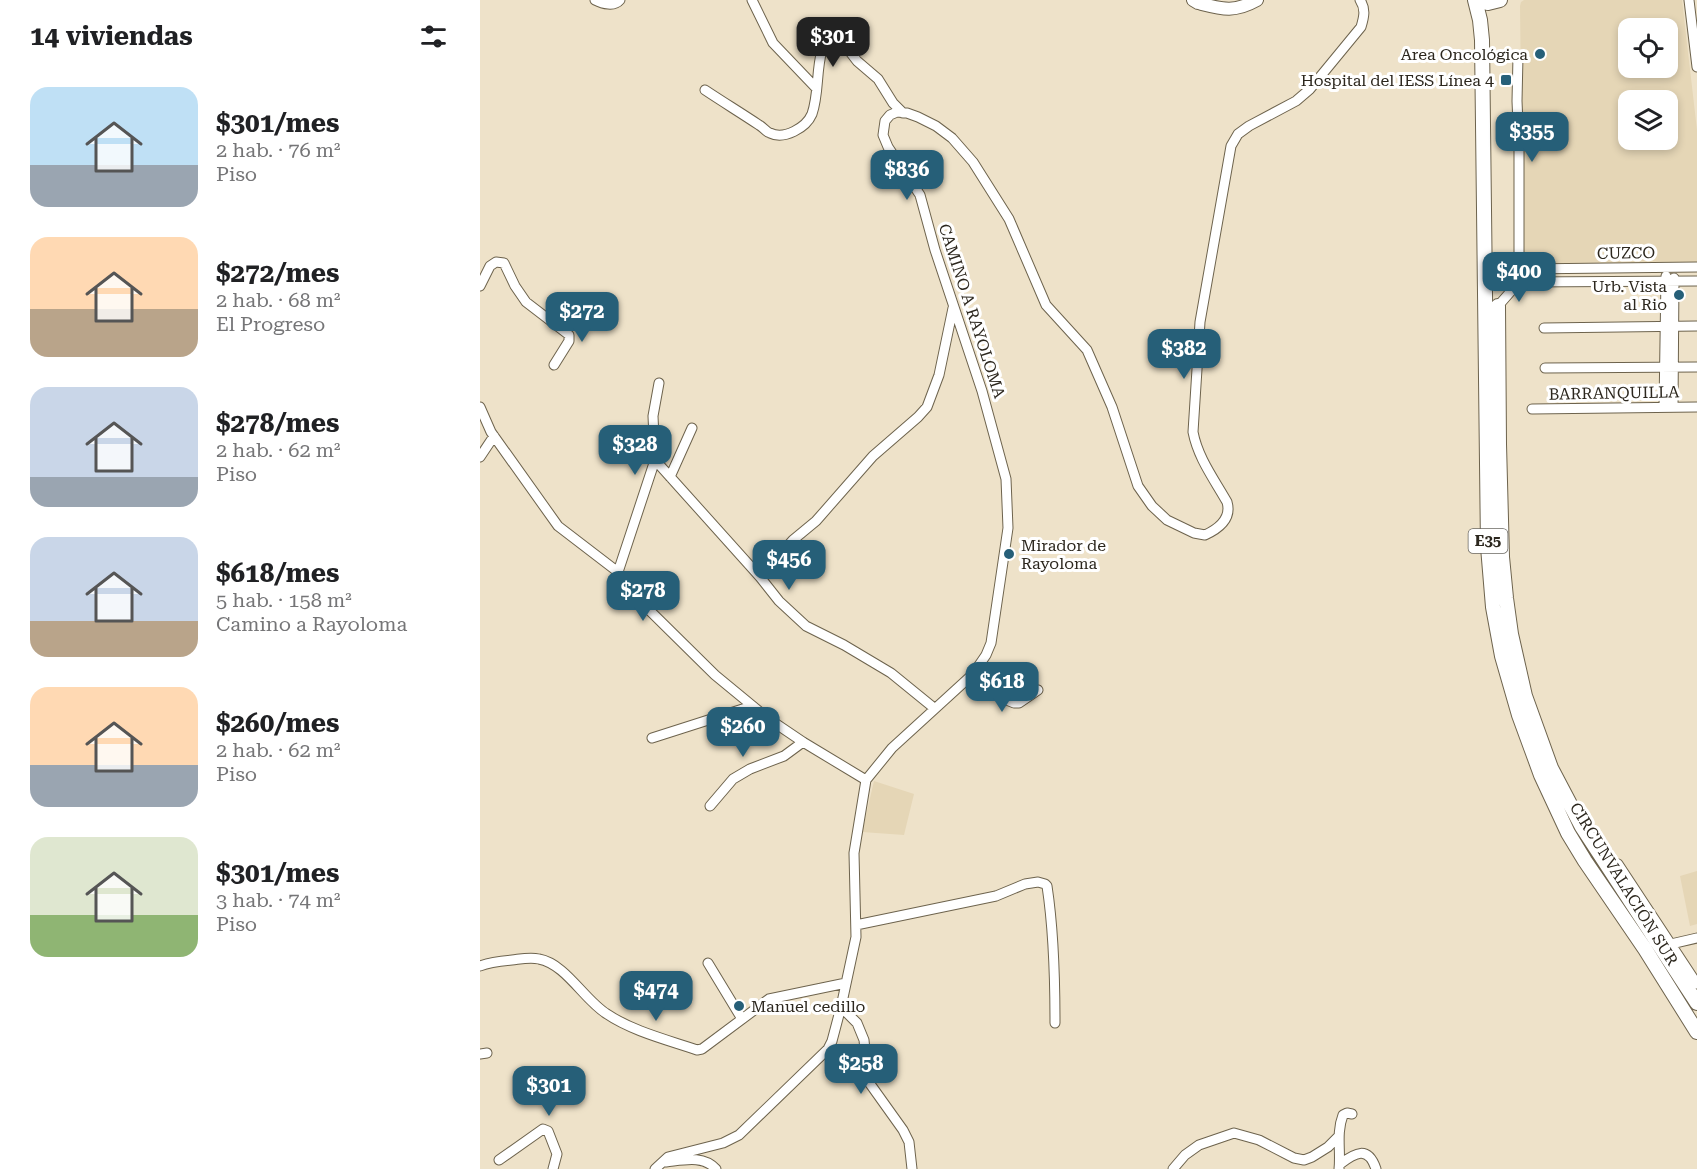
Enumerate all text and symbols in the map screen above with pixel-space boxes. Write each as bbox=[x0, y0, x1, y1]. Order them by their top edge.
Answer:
pin: $301 bbox=[797, 17, 869, 68]
map controls bbox=[1618, 18, 1678, 150]
button: locate bbox=[1618, 18, 1678, 78]
icon: filters bbox=[417, 20, 450, 53]
text: 14 viviendas bbox=[30, 21, 193, 51]
text: $301 bbox=[811, 24, 855, 48]
place label: Area Oncológica bbox=[1401, 45, 1528, 64]
marker: Area Oncológica bbox=[1533, 47, 1547, 61]
place label: Hospital del IESS Línea 4 bbox=[1301, 71, 1494, 90]
marker: Hospital del IESS Línea 4 bbox=[1499, 73, 1513, 87]
button: layers bbox=[1618, 90, 1678, 150]
text: $301/mes bbox=[216, 108, 339, 138]
icon: home bbox=[78, 111, 150, 183]
pin: $355 bbox=[1496, 112, 1568, 163]
text: $355 bbox=[1510, 119, 1554, 143]
text: 2 hab. · 76 m² bbox=[216, 138, 340, 162]
pin: $836 bbox=[871, 150, 943, 201]
text: $836 bbox=[885, 157, 929, 181]
text: Piso bbox=[216, 162, 257, 186]
street label: CAMINO A RAYOLOMA bbox=[935, 221, 1009, 401]
street label: CUZCO bbox=[1597, 243, 1655, 263]
pin: $400 bbox=[1483, 252, 1555, 303]
text: $272/mes bbox=[216, 258, 339, 288]
text: $400 bbox=[1497, 259, 1541, 283]
icon: home bbox=[78, 261, 150, 333]
place label: Urb. Vista al Rio bbox=[1592, 277, 1667, 314]
text: 2 hab. · 68 m² bbox=[216, 288, 340, 312]
marker: Urb. Vista al Rio bbox=[1672, 288, 1686, 302]
pin: $272 bbox=[546, 292, 618, 343]
text: $272 bbox=[560, 299, 604, 323]
text: El Progreso bbox=[216, 312, 325, 336]
pin: $382 bbox=[1148, 329, 1220, 380]
text: $382 bbox=[1162, 336, 1206, 360]
street label: BARRANQUILLA bbox=[1548, 382, 1680, 404]
text: $278/mes bbox=[216, 408, 339, 438]
icon: home bbox=[78, 411, 150, 483]
pin: $328 bbox=[599, 425, 671, 476]
text: $328 bbox=[613, 432, 657, 456]
text: 2 hab. · 62 m² bbox=[216, 438, 340, 462]
text: Piso bbox=[216, 462, 257, 486]
road number: E35 bbox=[1468, 529, 1508, 553]
place label: Mirador de Rayoloma bbox=[1021, 536, 1106, 573]
pin: $456 bbox=[753, 540, 825, 591]
text: $456 bbox=[767, 547, 811, 571]
marker: Mirador de Rayoloma bbox=[1002, 547, 1016, 561]
text: $618/mes bbox=[216, 558, 339, 588]
icon: home bbox=[78, 561, 150, 633]
pin: $278 bbox=[607, 571, 679, 622]
text: $278 bbox=[621, 578, 665, 602]
text: 5 hab. · 158 m² bbox=[216, 588, 352, 612]
text: Camino a Rayoloma bbox=[216, 612, 407, 636]
pin: $618 bbox=[966, 662, 1038, 713]
text: $618 bbox=[980, 669, 1024, 693]
pin: $260 bbox=[707, 707, 779, 758]
text: $260/mes bbox=[216, 708, 339, 738]
icon: home bbox=[78, 711, 150, 783]
text: $260 bbox=[721, 714, 765, 738]
text: 2 hab. · 62 m² bbox=[216, 738, 340, 762]
text: Piso bbox=[216, 762, 257, 786]
street label: CIRCUNVALACIÓN SUR bbox=[1566, 799, 1682, 969]
text: $301/mes bbox=[216, 858, 339, 888]
icon: home bbox=[78, 861, 150, 933]
text: 3 hab. · 74 m² bbox=[216, 888, 340, 912]
text: Piso bbox=[216, 912, 257, 936]
pin: $474 bbox=[620, 971, 692, 1022]
text: $474 bbox=[634, 978, 678, 1002]
place label: Manuel cedillo bbox=[751, 997, 866, 1016]
marker: Manuel cedillo bbox=[732, 999, 746, 1013]
pin: $258 bbox=[825, 1044, 897, 1095]
text: $258 bbox=[839, 1051, 883, 1075]
pin: $301 bbox=[513, 1066, 585, 1117]
text: $301 bbox=[527, 1073, 571, 1097]

